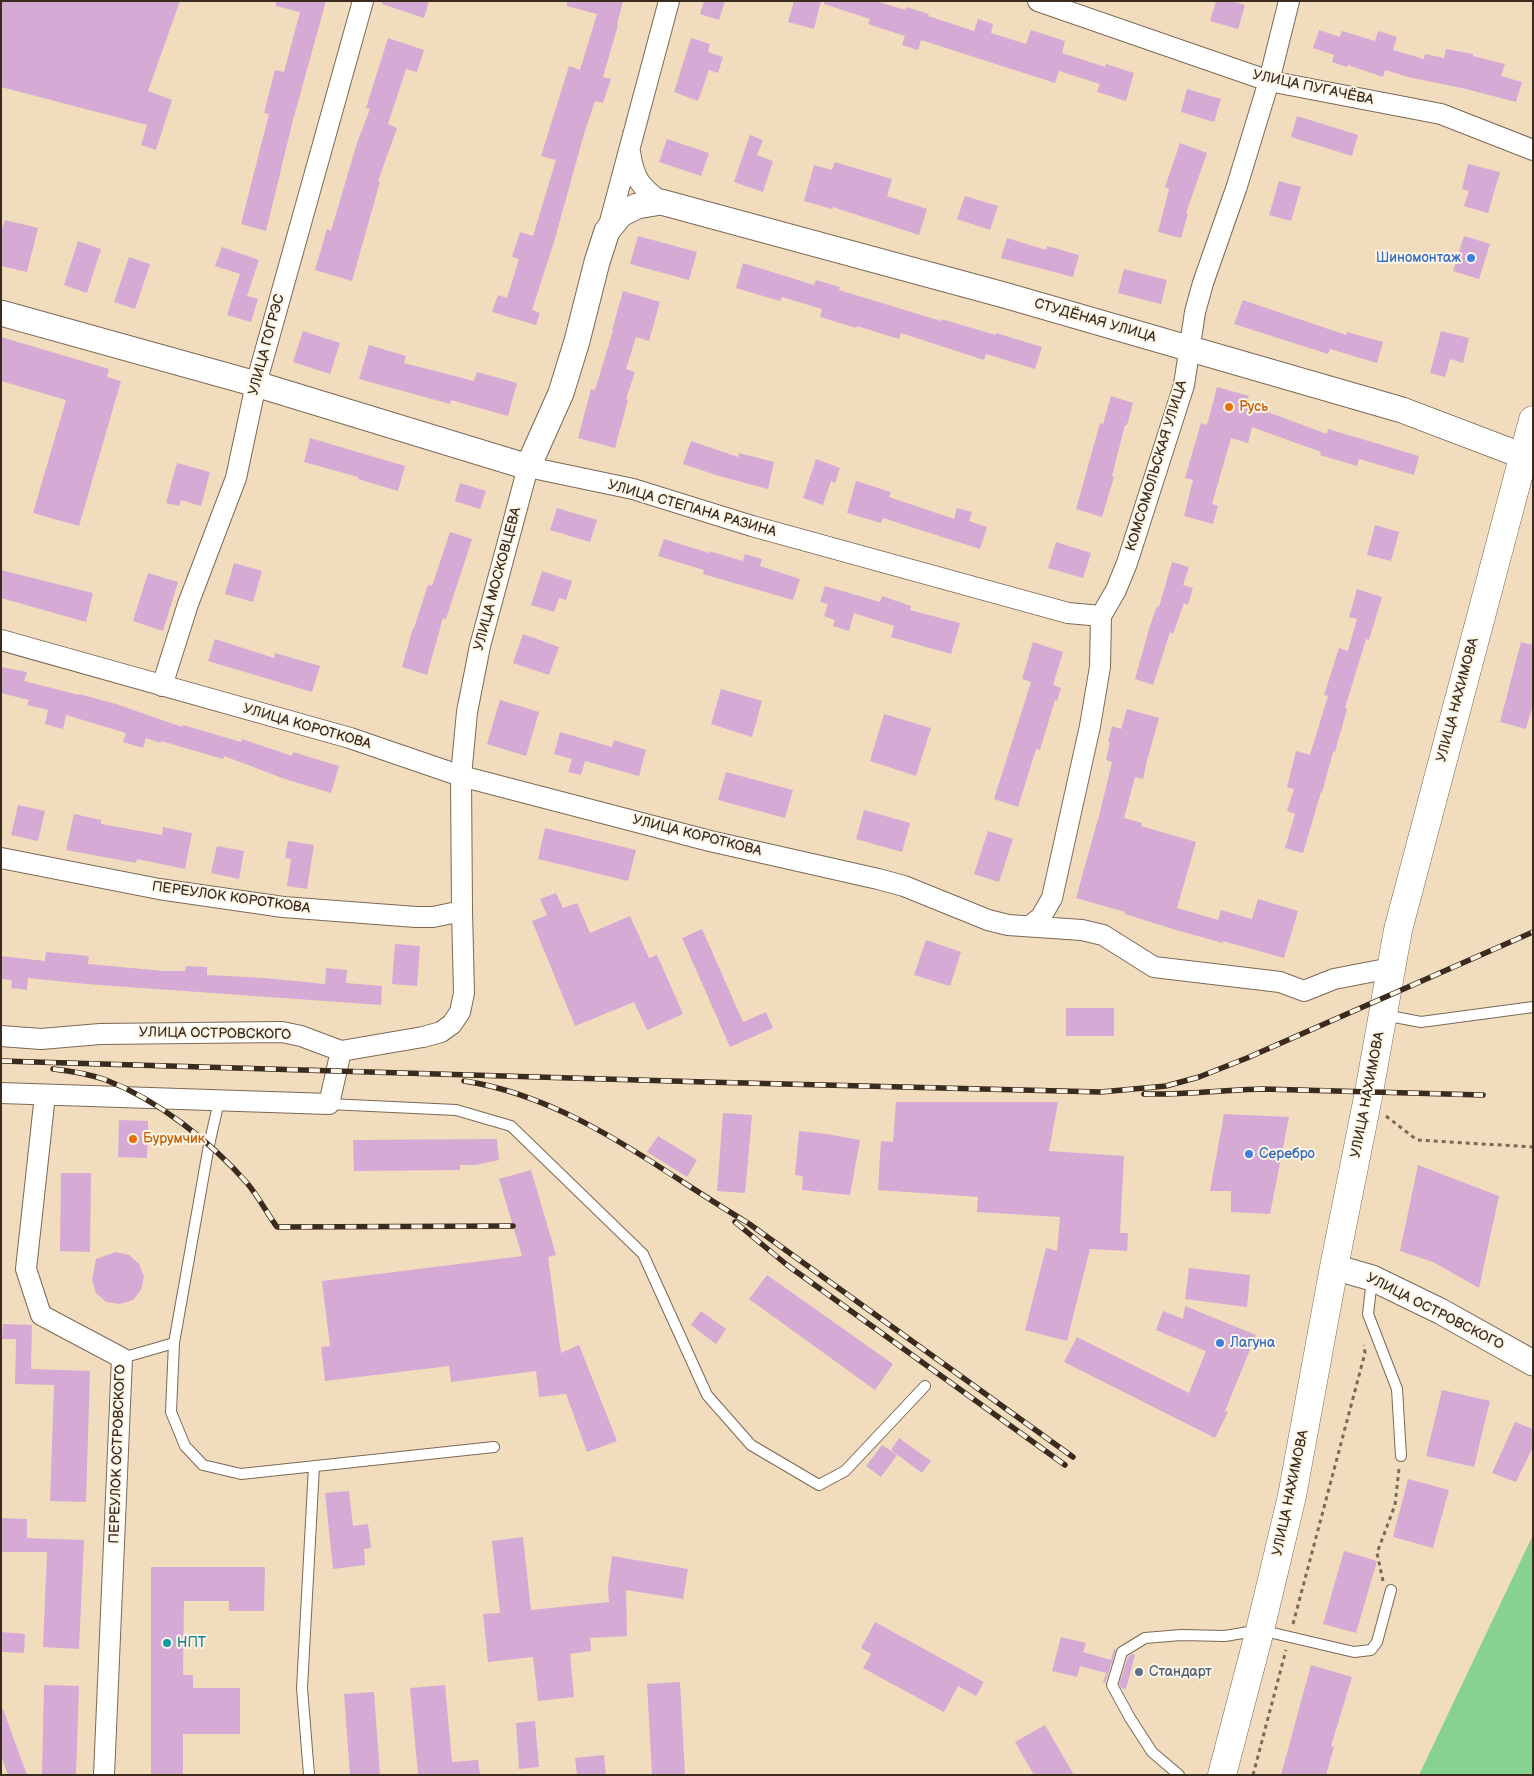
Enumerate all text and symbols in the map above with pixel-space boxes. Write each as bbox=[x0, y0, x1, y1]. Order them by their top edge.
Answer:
street label: УЛИЦА ПУГАЧЁВА bbox=[1251, 67, 1375, 109]
place label: Шиномонтаж bbox=[1376, 250, 1461, 266]
marker: Шиномонтаж bbox=[1465, 252, 1477, 264]
street label: УЛИЦА ГОГРЭС bbox=[245, 293, 289, 397]
street label: СТУДЁНАЯ УЛИЦА bbox=[1032, 296, 1158, 346]
street label: КОМСОМОЛЬСКАЯ УЛИЦА bbox=[1123, 379, 1191, 553]
place label: Русь bbox=[1239, 399, 1268, 415]
marker: Русь bbox=[1223, 401, 1235, 413]
street label: УЛИЦА СТЕПАНА РАЗИНА bbox=[606, 477, 778, 541]
street label: УЛИЦА МОСКОВЦЕВА bbox=[471, 506, 525, 652]
street label: УЛИЦА НАХИМОВА bbox=[1433, 636, 1483, 764]
street label: УЛИЦА КОРОТКОВА bbox=[241, 701, 373, 753]
street label: УЛИЦА КОРОТКОВА bbox=[631, 812, 763, 860]
street label: ПЕРЕУЛОК КОРОТКОВА bbox=[151, 879, 311, 917]
street label: УЛИЦА ОСТРОВСКОГО bbox=[139, 1024, 291, 1044]
street label: УЛИЦА НАХИМОВА bbox=[1348, 1030, 1388, 1160]
place label: Бурумчик bbox=[143, 1131, 205, 1147]
marker: Бурумчик bbox=[127, 1133, 139, 1145]
place label: Серебро bbox=[1259, 1146, 1315, 1162]
marker: Серебро bbox=[1243, 1148, 1255, 1160]
street label: УЛИЦА ОСТРОВСКОГО bbox=[1363, 1270, 1507, 1354]
place label: Лагуна bbox=[1230, 1335, 1275, 1351]
marker: Лагуна bbox=[1214, 1337, 1226, 1349]
street label: ПЕРЕУЛОК ОСТРОВСКОГО bbox=[106, 1364, 130, 1544]
street label: УЛИЦА НАХИМОВА bbox=[1269, 1429, 1313, 1557]
place label: НПТ bbox=[177, 1635, 206, 1651]
marker: НПТ bbox=[161, 1637, 173, 1649]
place label: Стандарт bbox=[1149, 1664, 1212, 1680]
marker: Стандарт bbox=[1133, 1666, 1145, 1678]

